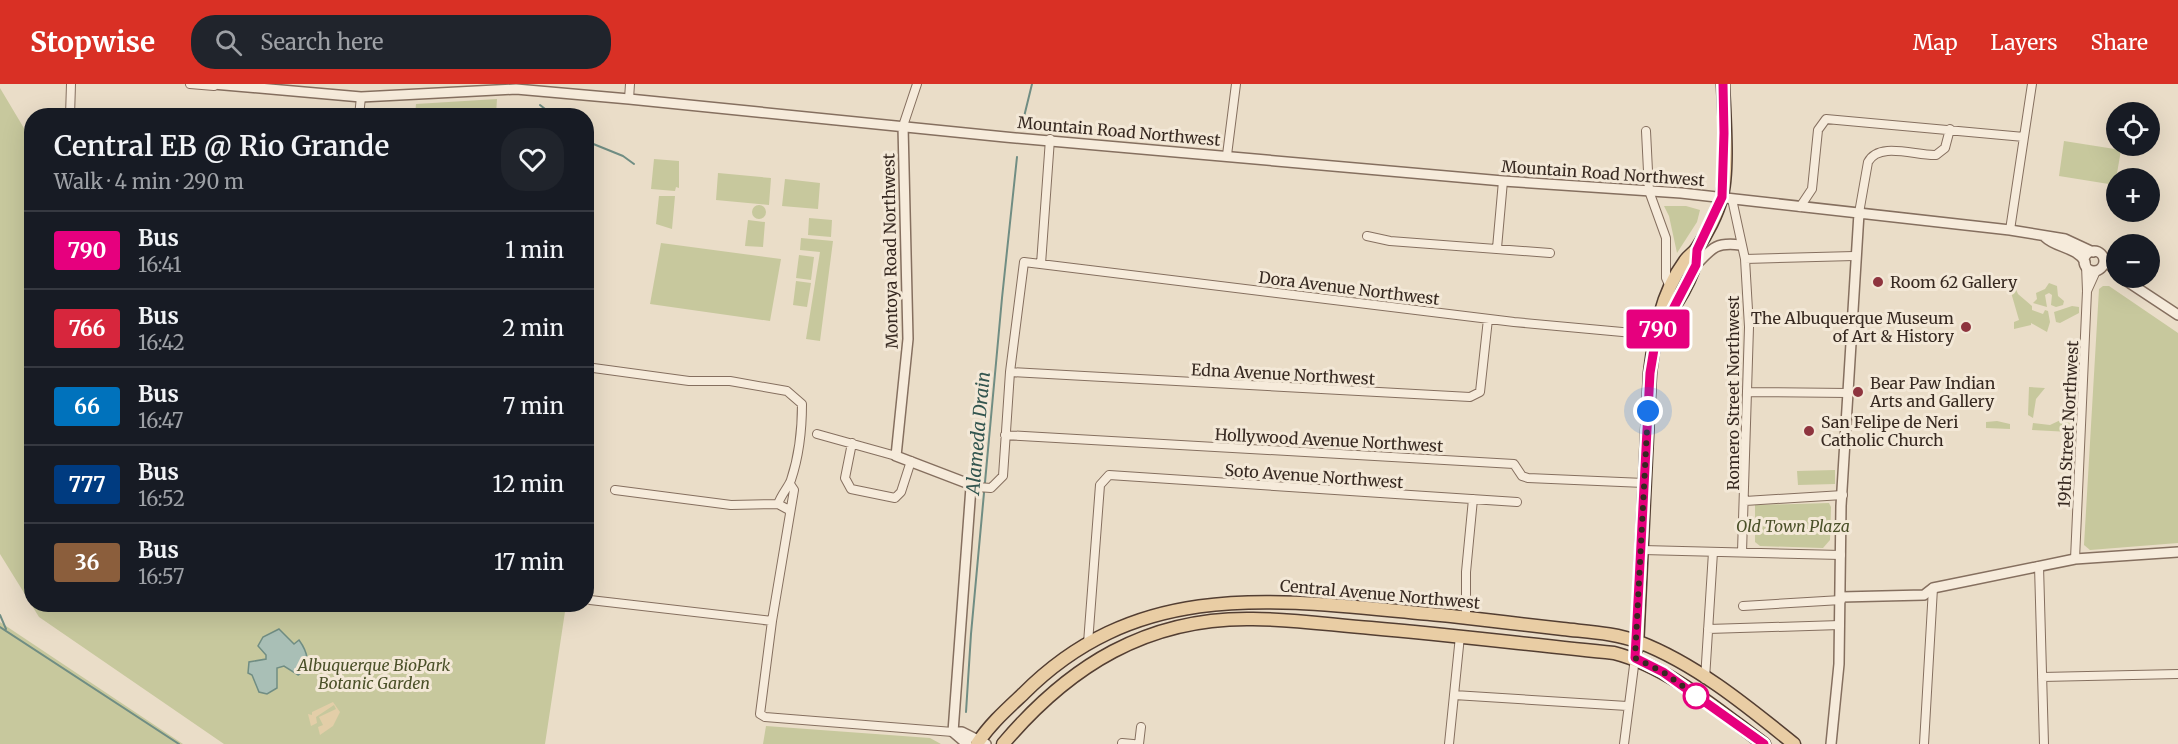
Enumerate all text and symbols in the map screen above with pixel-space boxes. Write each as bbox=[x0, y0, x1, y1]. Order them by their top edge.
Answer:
search box bbox=[191, 15, 611, 69]
text: Stopwise bbox=[30, 24, 155, 60]
icon: search bbox=[212, 26, 245, 59]
text: Search here bbox=[260, 28, 384, 56]
text: Map bbox=[1913, 29, 1958, 56]
text: Layers bbox=[1991, 29, 2058, 56]
text: Share bbox=[2091, 29, 2148, 56]
map controls bbox=[2106, 102, 2160, 288]
button: locate bbox=[2106, 102, 2160, 156]
street label: Mountain Road Northwest bbox=[1017, 112, 1222, 150]
text: Central EB @ Rio Grande bbox=[54, 128, 389, 164]
button: heart bbox=[501, 128, 564, 191]
street label: Montoya Road Northwest bbox=[878, 152, 902, 349]
street label: Mountain Road Northwest bbox=[1501, 156, 1706, 190]
button: + bbox=[2106, 168, 2160, 222]
text: Walk · 4 min · 290 m bbox=[54, 169, 244, 194]
text: Bus bbox=[138, 224, 179, 252]
button: − bbox=[2106, 234, 2160, 288]
text: 1 min bbox=[505, 236, 564, 264]
text: 790 bbox=[67, 237, 107, 264]
text: 16:41 bbox=[138, 252, 182, 277]
street label: Dora Avenue Northwest bbox=[1257, 267, 1441, 309]
place label: Room 62 Gallery bbox=[1890, 272, 2018, 292]
marker: Room 62 Gallery bbox=[1871, 275, 1885, 289]
street label: Romero Street Northwest bbox=[1723, 295, 1743, 491]
text: Bus bbox=[138, 302, 179, 330]
place label: The Albuquerque Museum of Art & History bbox=[1751, 308, 1955, 346]
line badge: 790 bbox=[1624, 310, 1692, 348]
text: 2 min bbox=[502, 314, 564, 342]
text: 766 bbox=[68, 315, 106, 342]
text: 790 bbox=[1638, 316, 1678, 343]
marker: The Albuquerque Museum of Art & History bbox=[1959, 320, 1973, 334]
text: 16:42 bbox=[138, 330, 185, 355]
street label: 19th Street Northwest bbox=[2054, 339, 2082, 508]
street label: Edna Avenue Northwest bbox=[1191, 359, 1376, 389]
water label: Alameda Drain bbox=[961, 371, 995, 497]
place label: Bear Paw Indian Arts and Gallery bbox=[1869, 373, 1996, 411]
text: Bus bbox=[138, 380, 179, 408]
marker: Bear Paw Indian Arts and Gallery bbox=[1851, 385, 1865, 399]
text: 7 min bbox=[503, 392, 564, 420]
text: 66 bbox=[74, 393, 100, 420]
your location bbox=[1633, 396, 1663, 426]
text: 16:47 bbox=[138, 408, 183, 433]
place label: San Felipe de Neri Catholic Church bbox=[1821, 412, 1959, 450]
street label: Hollywood Avenue Northwest bbox=[1214, 424, 1445, 456]
marker: San Felipe de Neri Catholic Church bbox=[1802, 424, 1816, 438]
text: Bus bbox=[138, 458, 179, 486]
street label: Soto Avenue Northwest bbox=[1224, 460, 1405, 492]
text: 12 min bbox=[493, 470, 564, 498]
text: 777 bbox=[68, 471, 106, 498]
text: 16:52 bbox=[138, 486, 185, 511]
park label: Old Town Plaza bbox=[1736, 516, 1850, 536]
text: Bus bbox=[138, 536, 179, 564]
text: 17 min bbox=[494, 548, 564, 576]
text: 36 bbox=[75, 549, 99, 576]
text: 16:57 bbox=[138, 564, 184, 589]
street label: Central Avenue Northwest bbox=[1279, 575, 1482, 613]
park label: Albuquerque BioPark Botanic Garden bbox=[296, 655, 451, 693]
unlabelled marker bbox=[1683, 683, 1709, 709]

